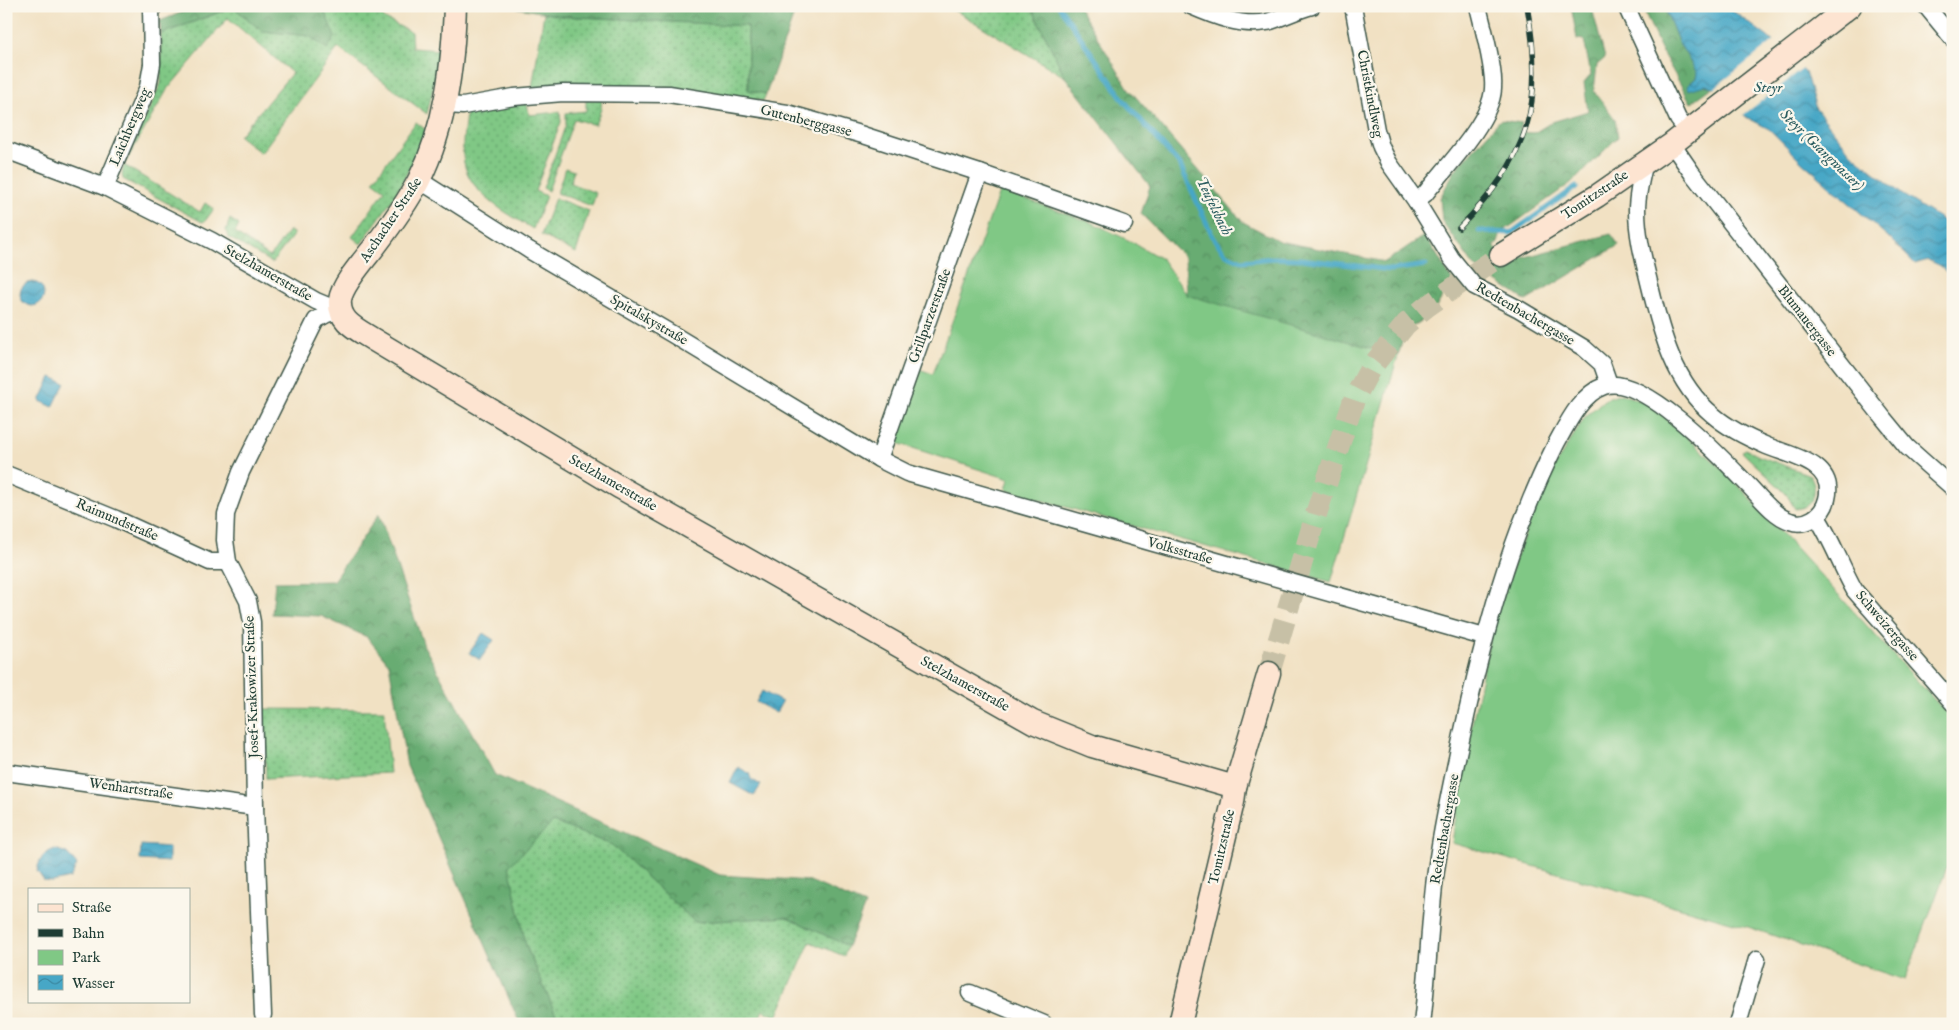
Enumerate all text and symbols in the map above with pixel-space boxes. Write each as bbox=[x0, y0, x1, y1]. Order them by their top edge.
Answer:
street label: Christkindlweg bbox=[1353, 49, 1387, 140]
water label: Steyr bbox=[1754, 78, 1783, 97]
street label: Laichbergweg bbox=[105, 85, 155, 169]
street label: Gutenberggasse bbox=[758, 101, 854, 141]
water label: Steyr (Gsangwasser) bbox=[1775, 105, 1868, 196]
street label: Tomitzstraße bbox=[1558, 166, 1632, 224]
street label: Aschacher Straße bbox=[355, 174, 426, 267]
water label: Teufelsbach bbox=[1192, 174, 1237, 239]
street label: Stelzhamerstraße bbox=[221, 240, 316, 306]
street label: Grillparzerstraße bbox=[905, 266, 956, 366]
street label: Redtenbachergasse bbox=[1472, 278, 1578, 350]
street label: Blumauergasse bbox=[1773, 282, 1841, 361]
street label: Spitalskystraße bbox=[607, 290, 692, 350]
street label: Stelzhamerstraße bbox=[566, 450, 661, 516]
street label: Raimundstraße bbox=[73, 495, 161, 546]
street label: Volksstraße bbox=[1144, 533, 1215, 569]
street label: Schweizergasse bbox=[1851, 587, 1923, 665]
street label: Josef-Krakowizer Straße bbox=[240, 615, 264, 761]
street label: Stelzhamerstraße bbox=[917, 652, 1013, 716]
street label: Redtenbachergasse bbox=[1426, 772, 1464, 885]
street label: Wenhartstraße bbox=[88, 774, 175, 804]
street label: Tomitzstraße bbox=[1205, 807, 1240, 886]
legend bbox=[28, 888, 190, 1002]
text: Straße bbox=[72, 898, 112, 917]
text: Bahn bbox=[72, 924, 104, 943]
text: Park bbox=[72, 948, 102, 967]
text: Wasser bbox=[72, 974, 115, 993]

